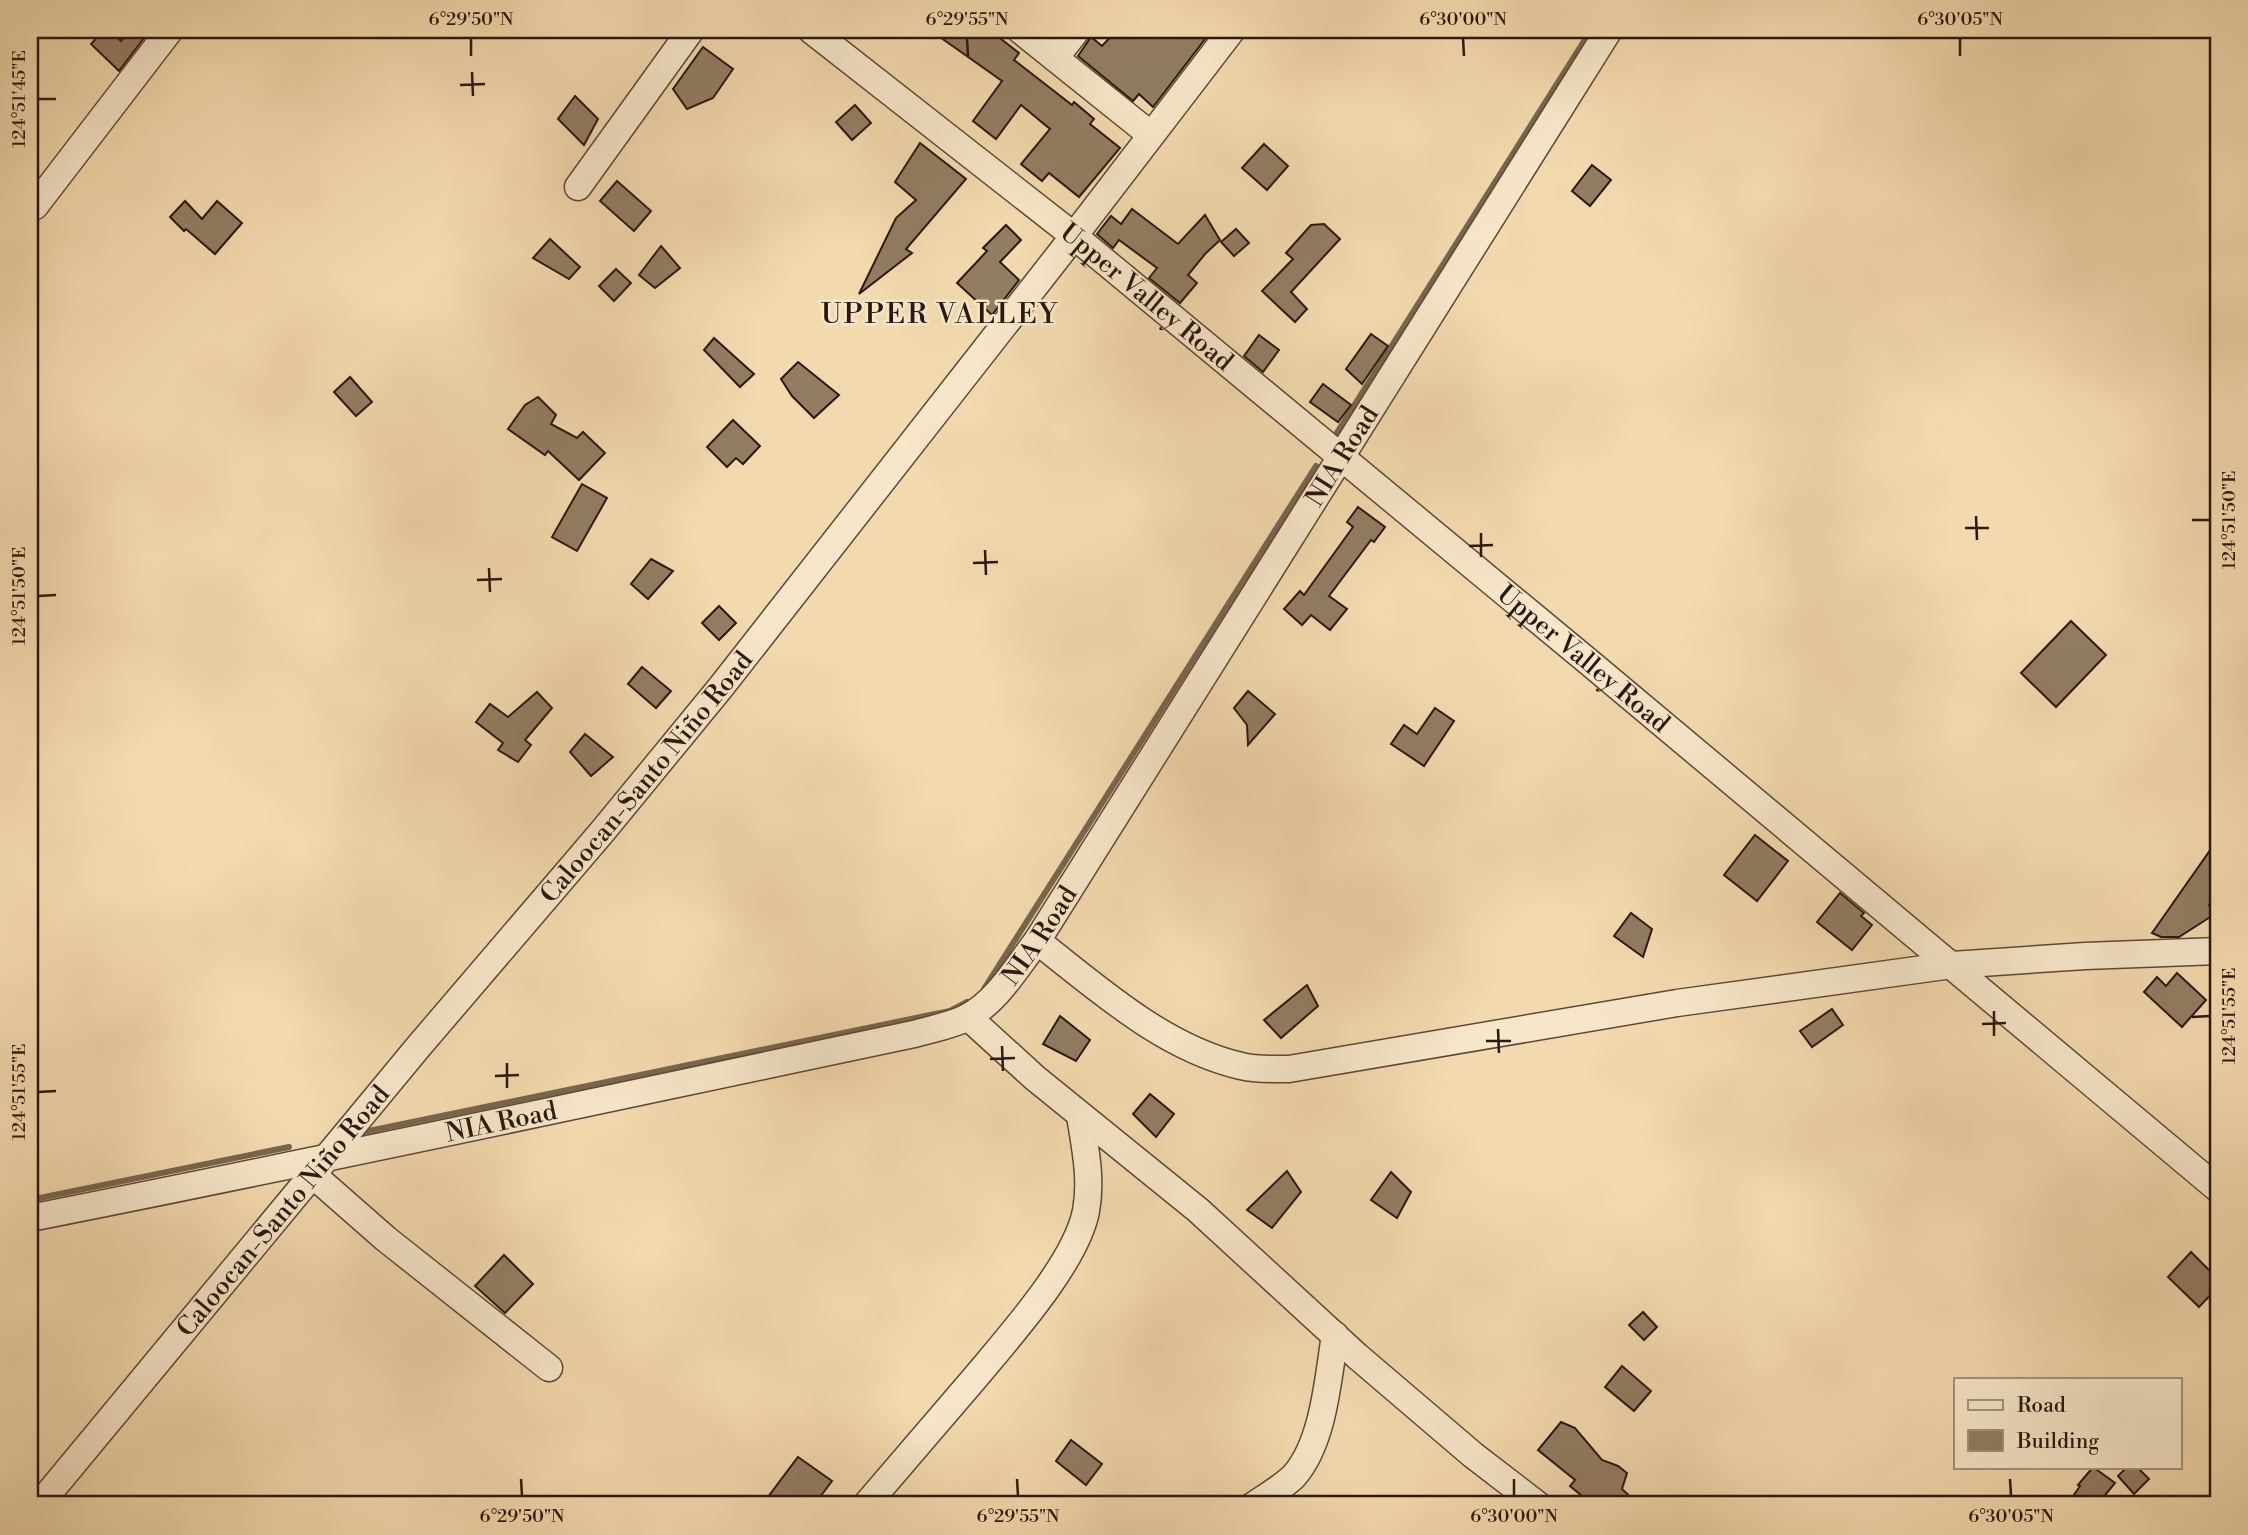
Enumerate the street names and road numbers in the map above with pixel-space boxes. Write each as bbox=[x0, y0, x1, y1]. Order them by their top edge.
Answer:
street label: Upper Valley Road bbox=[1054, 216, 1240, 378]
street label: NIA Road bbox=[1299, 400, 1386, 513]
street label: Upper Valley Road bbox=[1490, 578, 1676, 740]
street label: Caloocan-Santo Niño Road bbox=[533, 645, 760, 910]
street label: NIA Road bbox=[995, 880, 1085, 992]
street label: Caloocan-Santo Niño Road bbox=[170, 1079, 397, 1344]
street label: NIA Road bbox=[443, 1095, 560, 1150]

